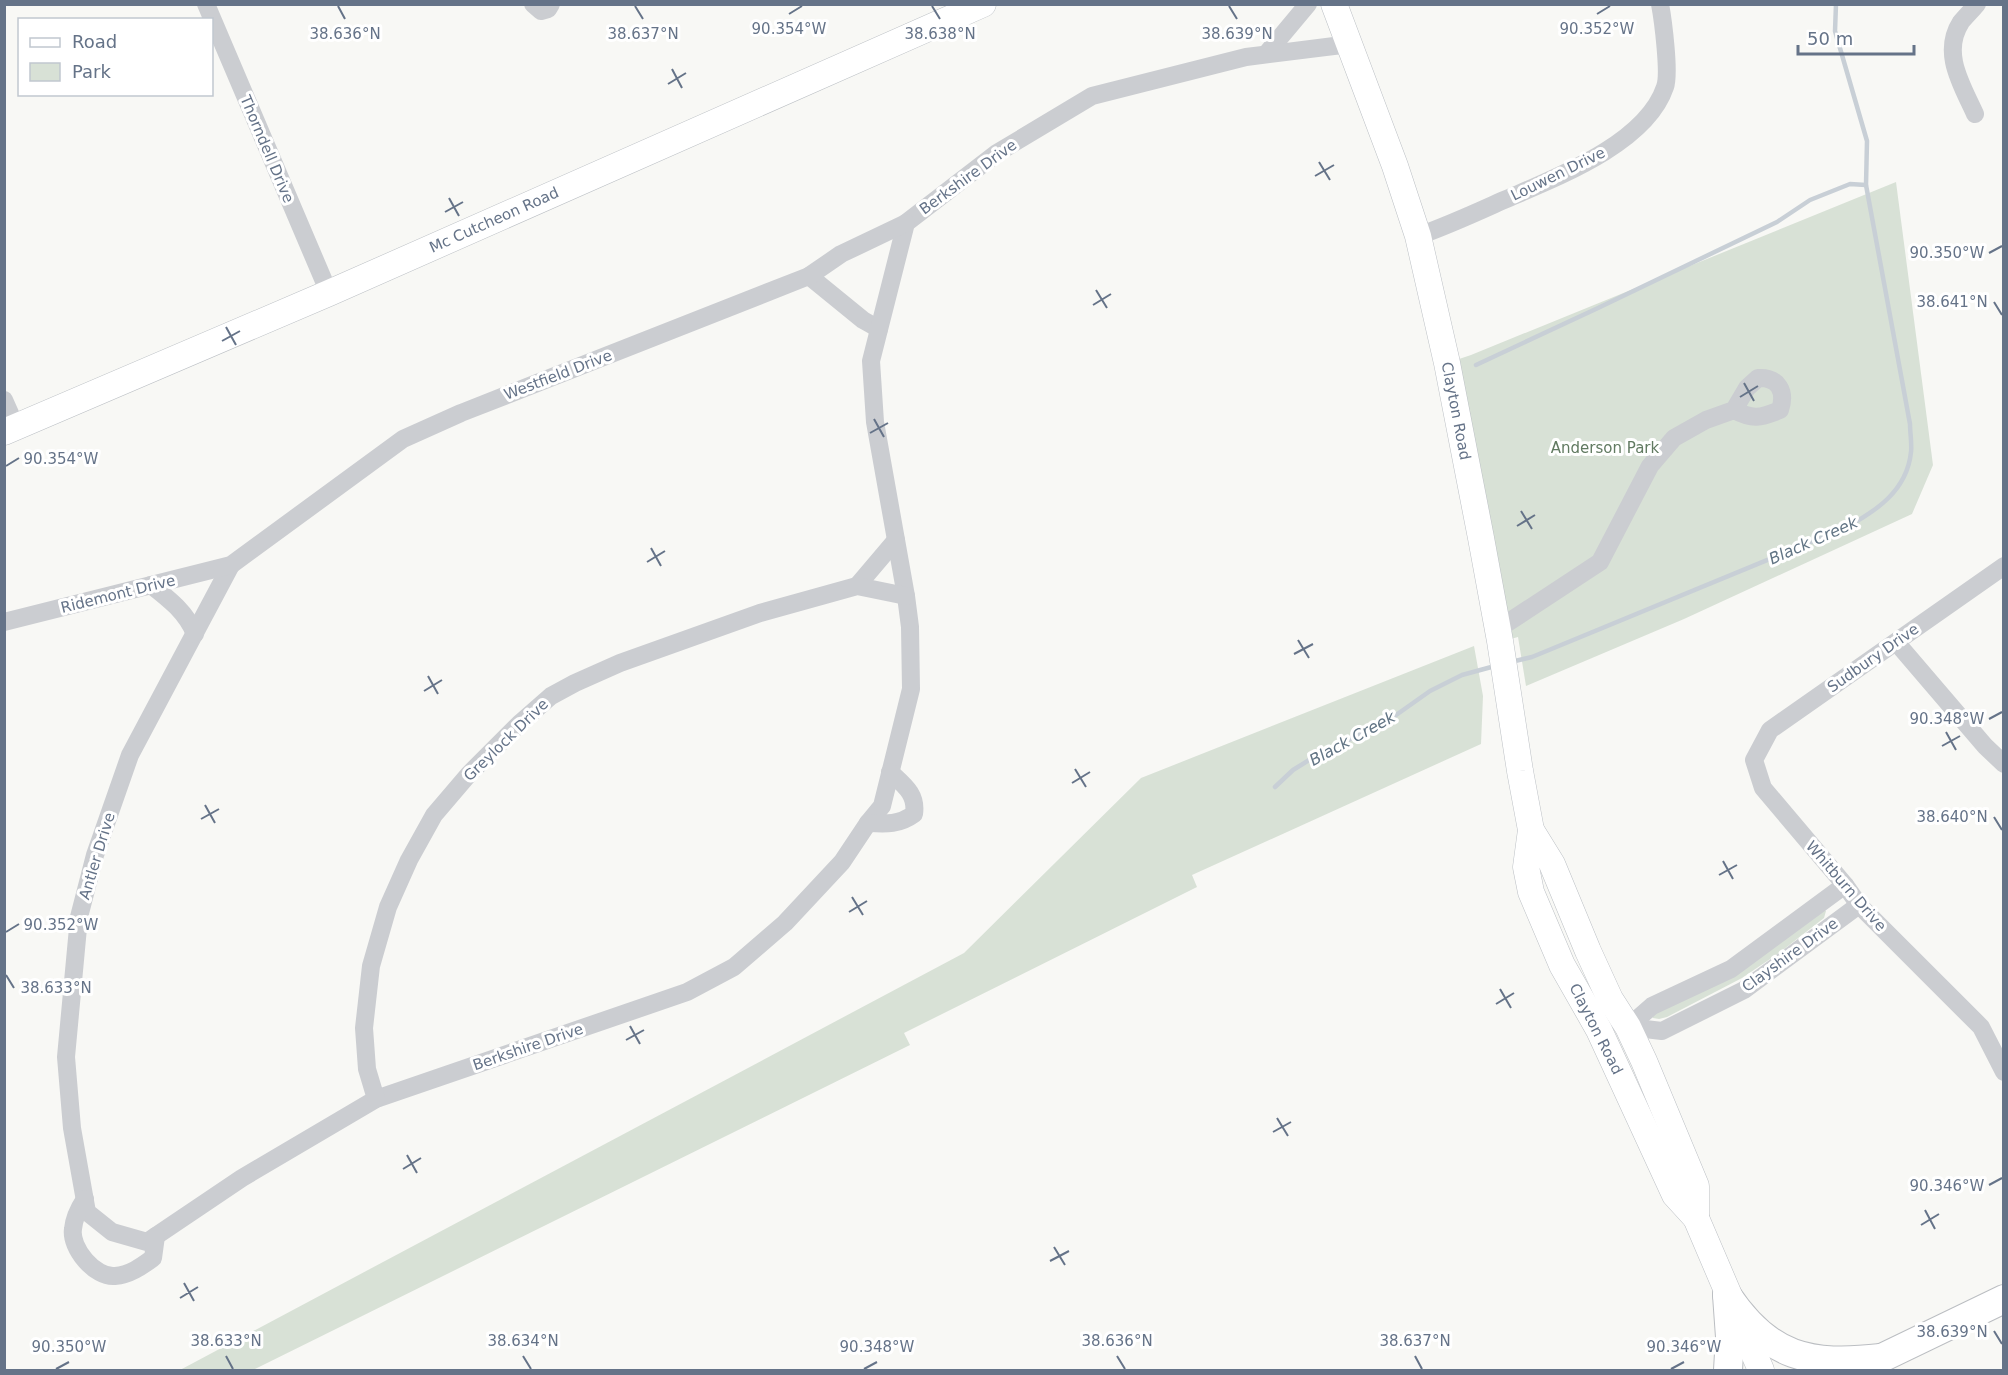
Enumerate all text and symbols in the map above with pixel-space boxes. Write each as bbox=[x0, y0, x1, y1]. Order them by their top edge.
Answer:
legend bbox=[18, 18, 213, 96]
scale bar bbox=[1798, 18, 1914, 56]
text: 90.354°W bbox=[752, 20, 827, 38]
text: 90.352°W bbox=[1560, 20, 1635, 38]
text: 38.636°N bbox=[309, 25, 381, 43]
text: 38.637°N bbox=[607, 25, 679, 43]
text: 38.638°N bbox=[904, 25, 976, 43]
text: 38.639°N bbox=[1201, 25, 1273, 43]
text: 50 m bbox=[1807, 28, 1853, 49]
text: Road bbox=[72, 31, 117, 52]
text: Park bbox=[72, 61, 111, 82]
street label: Thorndell Drive bbox=[236, 92, 298, 205]
street label: Berkshire Drive bbox=[916, 136, 1020, 218]
street label: Louwen Drive bbox=[1508, 143, 1608, 205]
street label: Mc Cutcheon Road bbox=[426, 183, 562, 257]
text: 90.350°W bbox=[1910, 244, 1985, 262]
text: 38.641°N bbox=[1916, 293, 1988, 311]
street label: Westfield Drive bbox=[502, 346, 614, 404]
street label: Clayton Road bbox=[1438, 360, 1474, 462]
park label: Anderson Park bbox=[1551, 439, 1659, 457]
text: 90.354°W bbox=[24, 450, 99, 468]
water label: Black Creek bbox=[1766, 512, 1861, 568]
street label: Ridemont Drive bbox=[59, 571, 177, 617]
street label: Sudbury Drive bbox=[1824, 620, 1922, 696]
street label: Greylock Drive bbox=[460, 695, 552, 785]
water label: Black Creek bbox=[1306, 707, 1399, 770]
text: 90.348°W bbox=[1910, 710, 1985, 728]
text: 38.640°N bbox=[1916, 808, 1988, 826]
street label: Antler Drive bbox=[75, 810, 119, 902]
street label: Whitburn Drive bbox=[1802, 837, 1890, 935]
street label: Clayshire Drive bbox=[1739, 914, 1841, 996]
text: 90.352°W bbox=[24, 916, 99, 934]
text: 38.633°N bbox=[20, 979, 92, 997]
street label: Clayton Road bbox=[1565, 981, 1627, 1077]
street label: Berkshire Drive bbox=[470, 1020, 586, 1074]
text: 90.346°W bbox=[1910, 1177, 1985, 1195]
text: 38.639°N bbox=[1916, 1323, 1988, 1341]
text: 38.633°N bbox=[190, 1332, 262, 1350]
text: 38.634°N bbox=[487, 1332, 559, 1350]
text: 38.636°N bbox=[1081, 1332, 1153, 1350]
text: 38.637°N bbox=[1379, 1332, 1451, 1350]
text: 90.350°W bbox=[32, 1338, 107, 1356]
text: 90.348°W bbox=[840, 1338, 915, 1356]
text: 90.346°W bbox=[1647, 1338, 1722, 1356]

